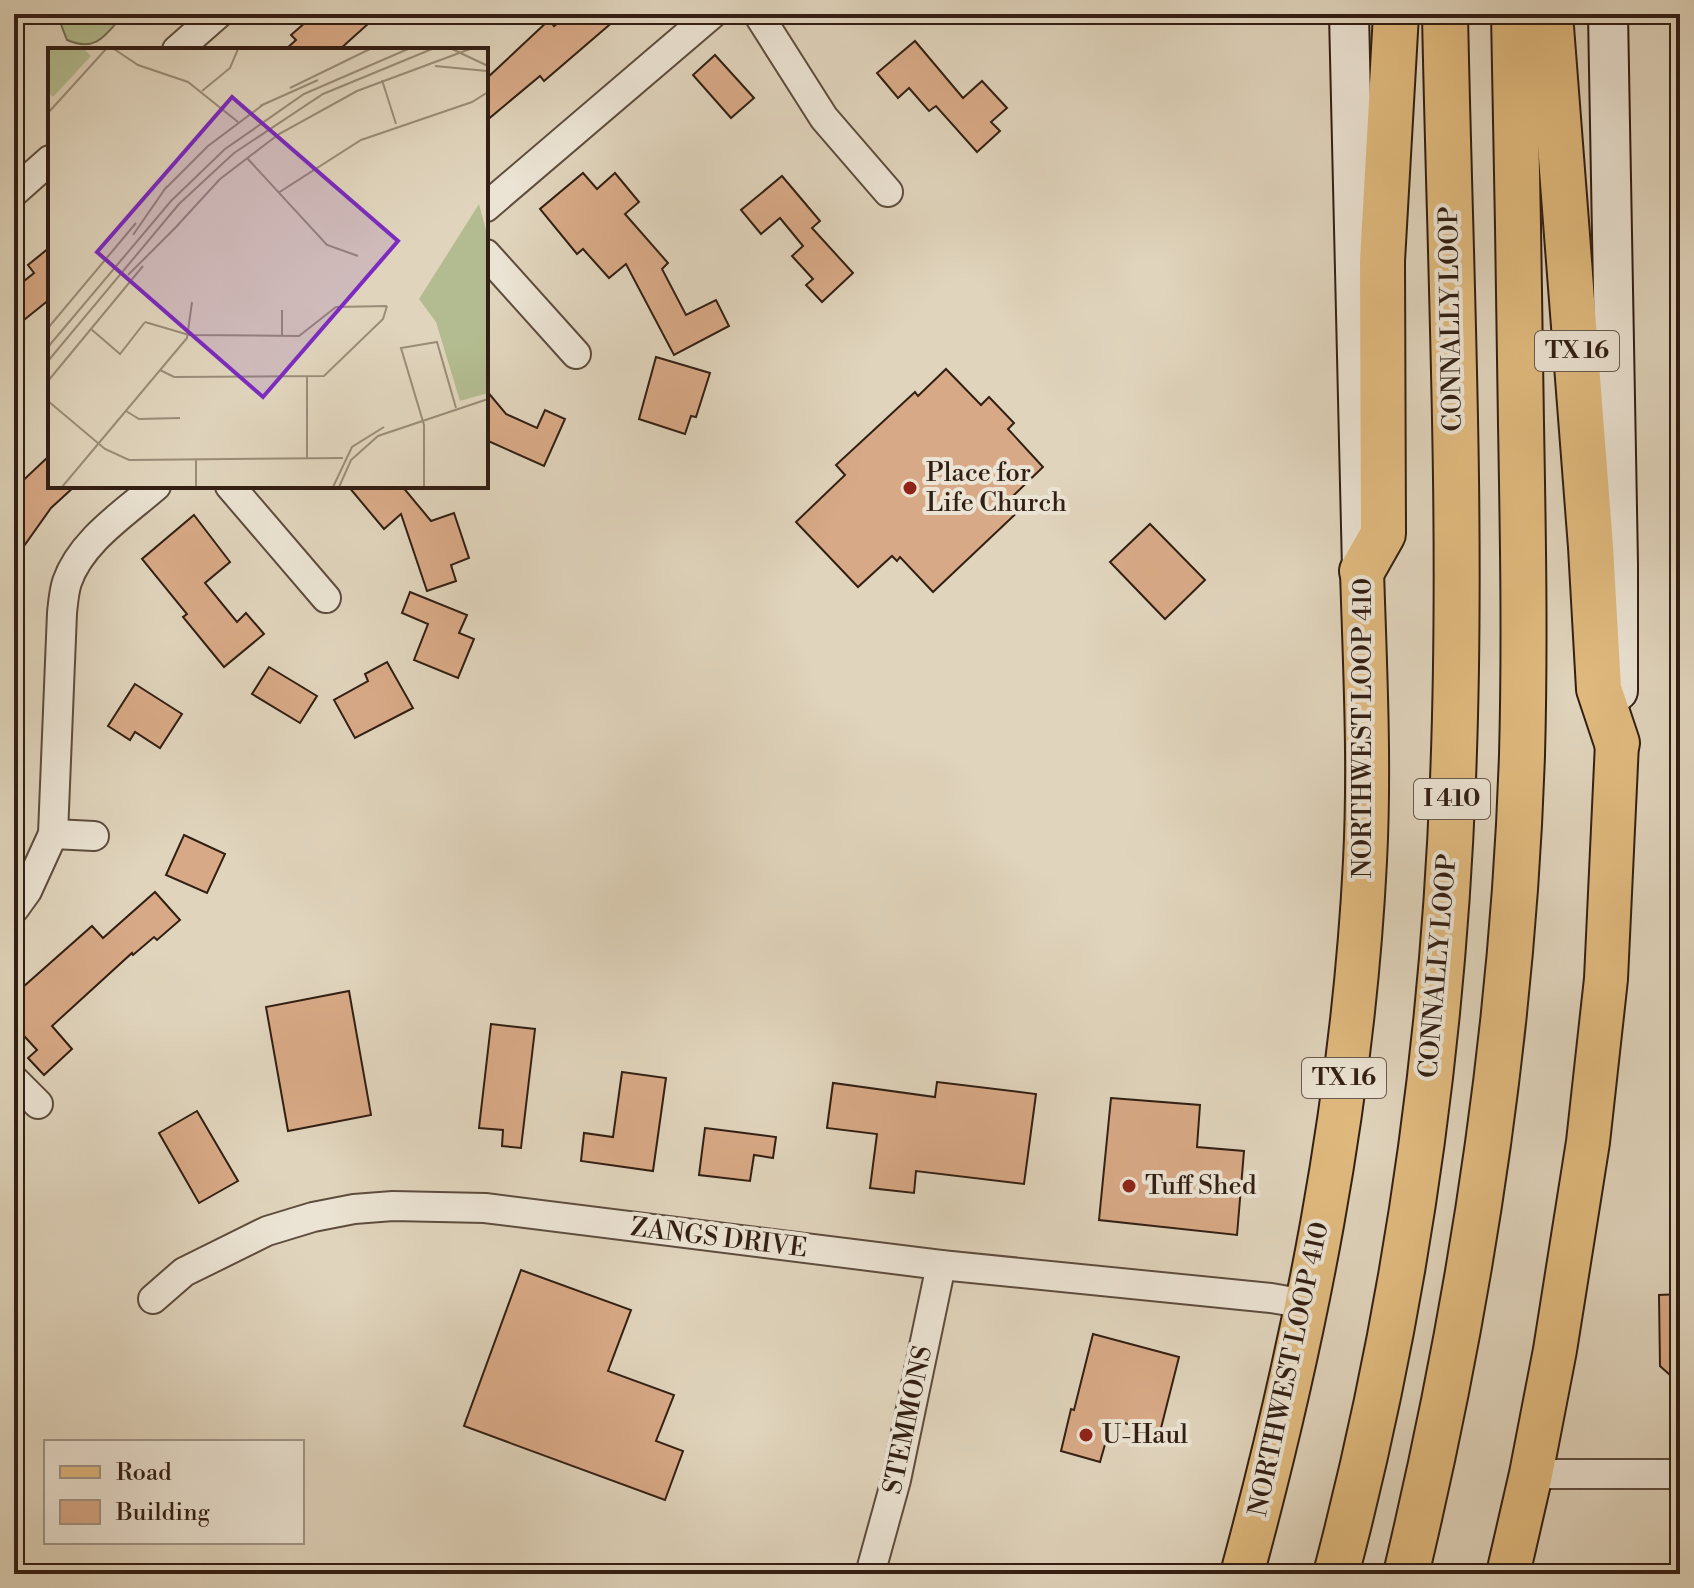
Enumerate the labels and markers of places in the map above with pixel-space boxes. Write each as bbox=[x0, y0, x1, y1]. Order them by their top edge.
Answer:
place label: Place for Life Church bbox=[926, 457, 1067, 519]
marker: Place for Life Church bbox=[901, 479, 919, 497]
place label: Tuff Shed bbox=[1145, 1170, 1257, 1202]
marker: Tuff Shed bbox=[1120, 1177, 1138, 1195]
place label: U-Haul bbox=[1102, 1419, 1188, 1451]
marker: U-Haul bbox=[1077, 1426, 1095, 1444]

